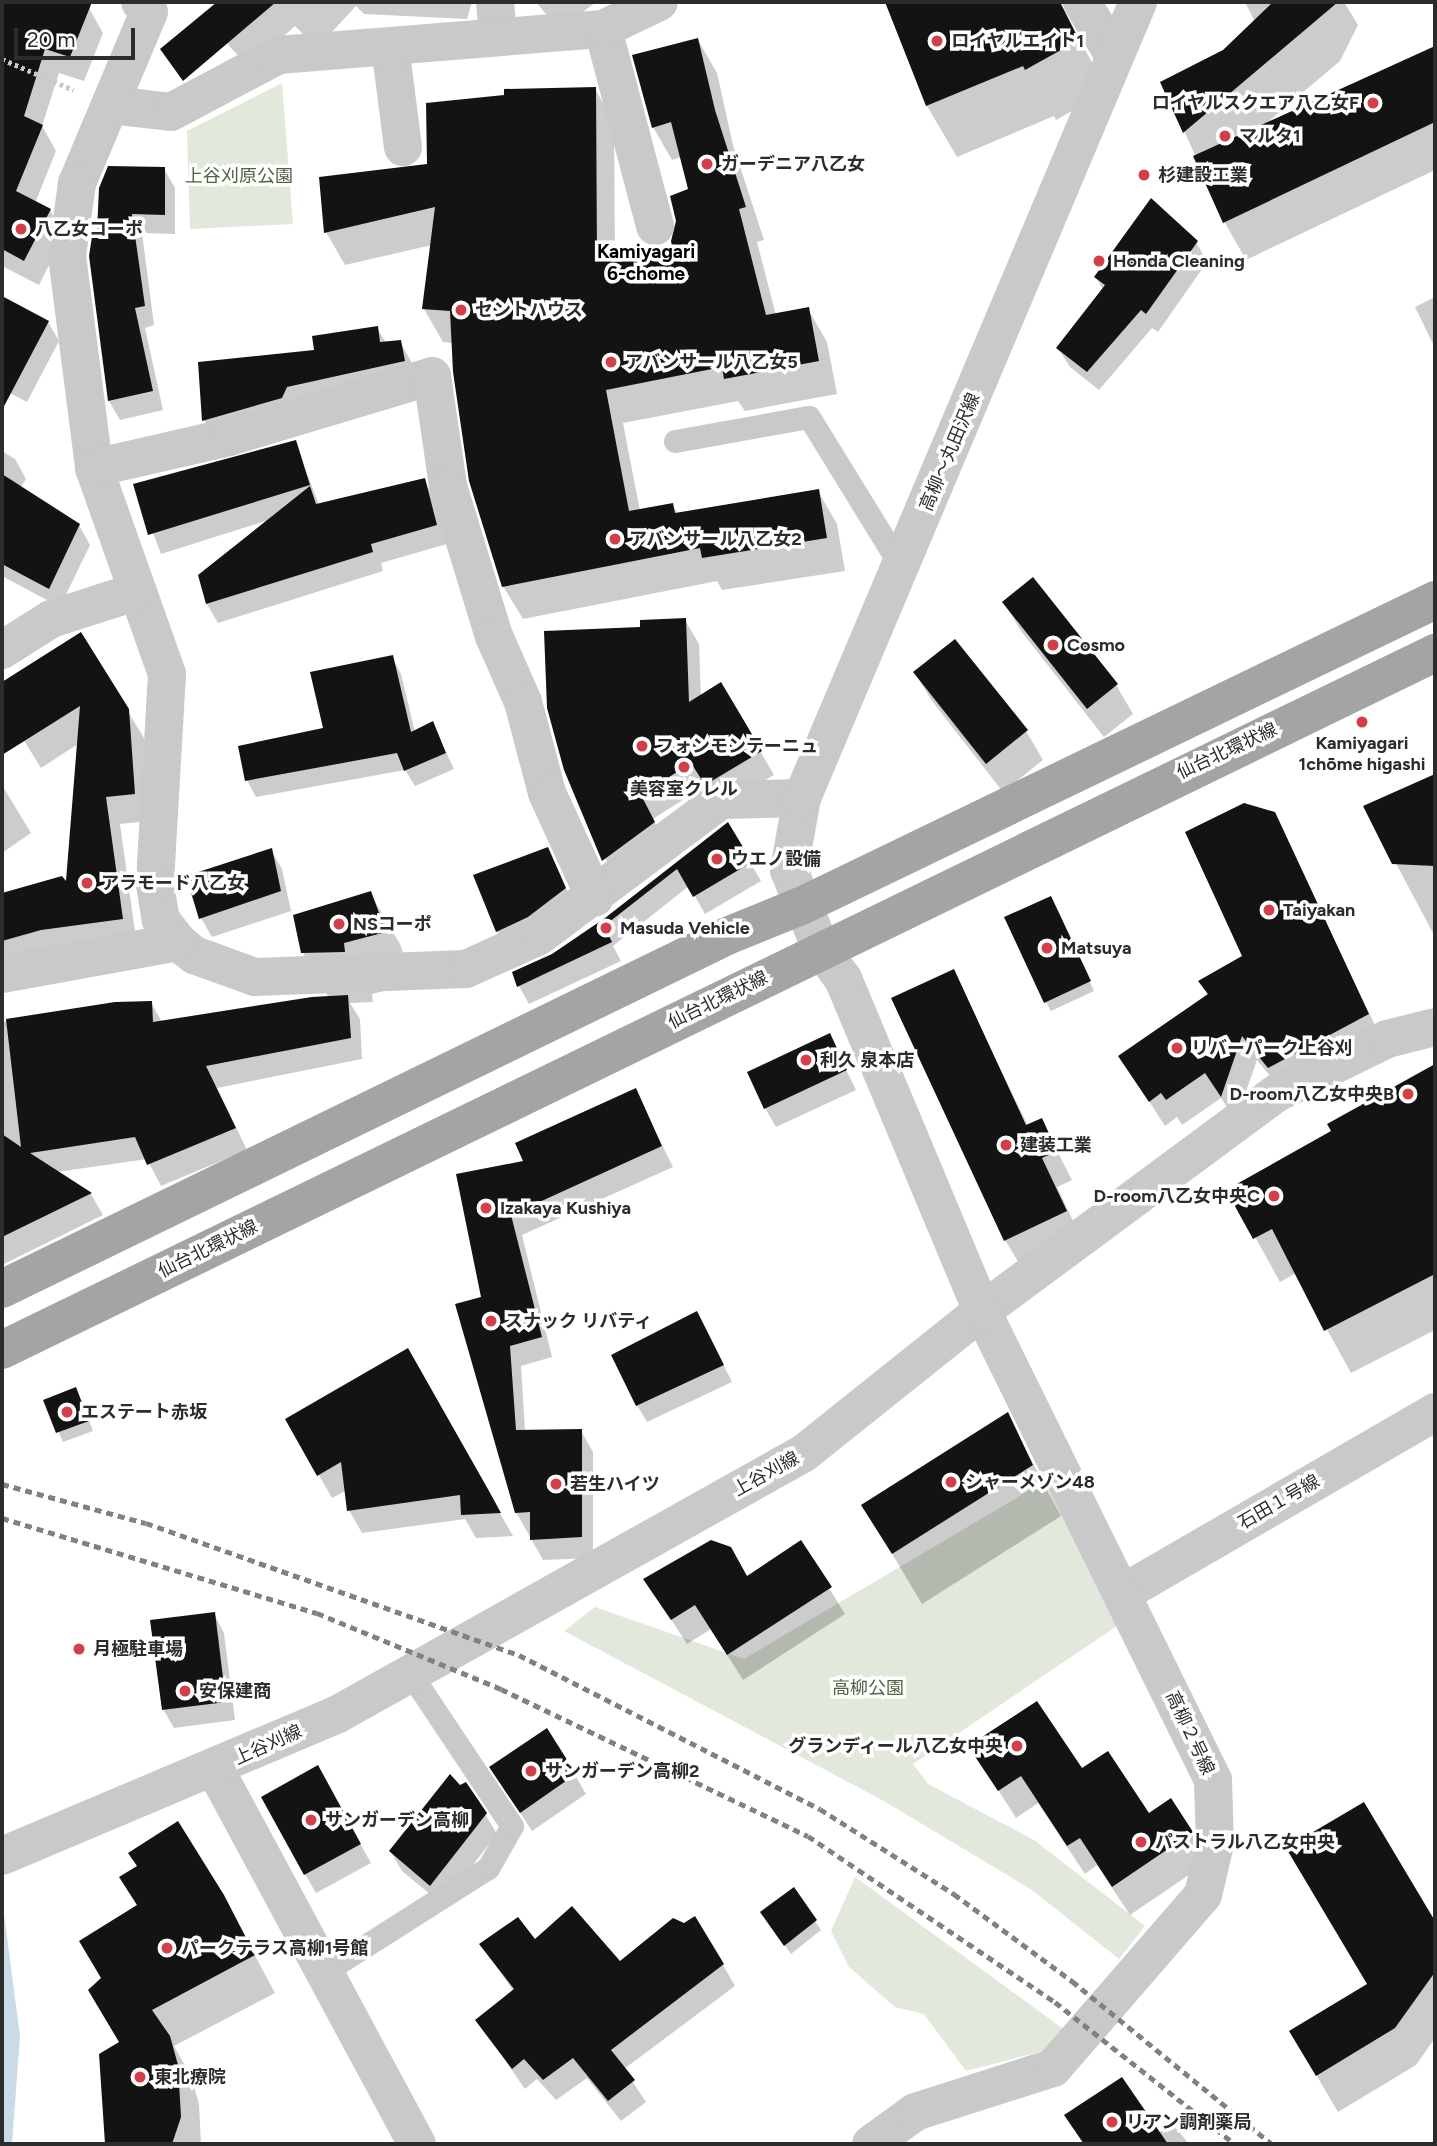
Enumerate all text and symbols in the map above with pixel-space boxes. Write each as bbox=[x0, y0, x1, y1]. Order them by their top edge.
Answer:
scale bar bbox=[18, 14, 138, 58]
text: 20 m bbox=[27, 27, 75, 52]
place label: ロイヤルエイト1 bbox=[951, 30, 1085, 52]
marker: ロイヤルエイト1 bbox=[929, 33, 945, 49]
place label: ロイヤルスクエア八乙女F bbox=[1151, 92, 1359, 114]
marker: ロイヤルスクエア八乙女F bbox=[1365, 95, 1381, 111]
place label: マルタ1 bbox=[1239, 125, 1301, 147]
marker: マルタ1 bbox=[1217, 128, 1233, 144]
place label: ガーデニア八乙女 bbox=[721, 153, 865, 175]
marker: ガーデニア八乙女 bbox=[699, 156, 715, 172]
place label: 杉建設工業 bbox=[1158, 164, 1248, 186]
park label: 上谷刈原公園 bbox=[185, 165, 293, 187]
marker: 杉建設工業 bbox=[1136, 167, 1152, 183]
place label: 八乙女コーポ bbox=[35, 218, 143, 240]
marker: 八乙女コーポ bbox=[13, 221, 29, 237]
district label: Kamiyagari 6-chome bbox=[597, 241, 695, 285]
place label: Honda Cleaning bbox=[1113, 250, 1245, 272]
marker: Honda Cleaning bbox=[1091, 253, 1107, 269]
place label: セントハウス bbox=[475, 299, 583, 321]
marker: セントハウス bbox=[453, 302, 469, 318]
place label: アバンサール八乙女5 bbox=[625, 351, 797, 373]
marker: アバンサール八乙女5 bbox=[603, 354, 619, 370]
street label: 高柳～丸田沢線 bbox=[915, 390, 985, 514]
place label: アバンサール八乙女2 bbox=[629, 528, 801, 550]
marker: アバンサール八乙女2 bbox=[607, 531, 623, 547]
place label: Cosmo bbox=[1067, 634, 1125, 656]
marker: Cosmo bbox=[1045, 637, 1061, 653]
marker: Kamiyagari 1chōme higashi bbox=[1354, 714, 1370, 730]
street label: 仙台北環状線 bbox=[1173, 718, 1281, 784]
place label: Kamiyagari 1chōme higashi bbox=[1299, 733, 1425, 776]
place label: フォンモンテーニュ bbox=[656, 735, 818, 757]
marker: フォンモンテーニュ bbox=[634, 738, 650, 754]
marker: 美容室クレル bbox=[676, 759, 692, 775]
place label: 美容室クレル bbox=[630, 778, 738, 800]
place label: ウエノ設備 bbox=[731, 848, 821, 870]
marker: ウエノ設備 bbox=[709, 851, 725, 867]
place label: アラモード八乙女 bbox=[101, 872, 245, 894]
marker: アラモード八乙女 bbox=[79, 875, 95, 891]
place label: Taiyakan bbox=[1283, 899, 1355, 921]
marker: Taiyakan bbox=[1261, 902, 1277, 918]
place label: NSコーポ bbox=[353, 913, 432, 935]
marker: NSコーポ bbox=[331, 916, 347, 932]
place label: Masuda Vehicle bbox=[620, 917, 750, 939]
marker: Masuda Vehicle bbox=[598, 920, 614, 936]
place label: Matsuya bbox=[1061, 937, 1132, 959]
marker: Matsuya bbox=[1039, 940, 1055, 956]
street label: 仙台北環状線 bbox=[665, 967, 771, 1033]
place label: リバーパーク上谷刈 bbox=[1191, 1037, 1353, 1059]
marker: リバーパーク上谷刈 bbox=[1169, 1040, 1185, 1056]
place label: 利久 泉本店 bbox=[820, 1049, 914, 1071]
marker: 利久 泉本店 bbox=[798, 1052, 814, 1068]
place label: D-room八乙女中央B bbox=[1230, 1083, 1394, 1105]
marker: D-room八乙女中央B bbox=[1400, 1086, 1416, 1102]
place label: 建装工業 bbox=[1020, 1134, 1092, 1156]
marker: 建装工業 bbox=[998, 1137, 1014, 1153]
place label: D-room八乙女中央C bbox=[1094, 1185, 1260, 1207]
marker: D-room八乙女中央C bbox=[1266, 1188, 1282, 1204]
place label: Izakaya Kushiya bbox=[500, 1197, 631, 1219]
marker: Izakaya Kushiya bbox=[478, 1200, 494, 1216]
street label: 仙台北環状線 bbox=[155, 1216, 261, 1282]
place label: スナック リバティ bbox=[505, 1310, 653, 1332]
marker: スナック リバティ bbox=[483, 1313, 499, 1329]
place label: エステート赤坂 bbox=[81, 1401, 207, 1423]
marker: エステート赤坂 bbox=[59, 1404, 75, 1420]
street label: 上谷刈線 bbox=[729, 1447, 803, 1501]
street label: 石田１号線 bbox=[1235, 1470, 1323, 1534]
place label: シャーメゾン48 bbox=[965, 1471, 1095, 1493]
place label: 若生ハイツ bbox=[570, 1473, 660, 1495]
marker: シャーメゾン48 bbox=[943, 1474, 959, 1490]
marker: 若生ハイツ bbox=[548, 1476, 564, 1492]
place label: 月極駐車場 bbox=[93, 1638, 183, 1660]
marker: 月極駐車場 bbox=[71, 1641, 87, 1657]
park label: 高柳公園 bbox=[832, 1677, 904, 1699]
place label: 安保建商 bbox=[199, 1680, 271, 1702]
marker: 安保建商 bbox=[177, 1683, 193, 1699]
street label: 高柳２号線 bbox=[1161, 1688, 1219, 1778]
street label: 上谷刈線 bbox=[231, 1720, 305, 1770]
place label: グランディール八乙女中央 bbox=[787, 1735, 1003, 1757]
marker: グランディール八乙女中央 bbox=[1009, 1738, 1025, 1754]
place label: サンガーデン高柳2 bbox=[545, 1760, 699, 1782]
marker: サンガーデン高柳2 bbox=[523, 1763, 539, 1779]
place label: サンガーデン高柳 bbox=[325, 1809, 469, 1831]
marker: サンガーデン高柳 bbox=[303, 1812, 319, 1828]
place label: パストラル八乙女中央 bbox=[1155, 1831, 1335, 1853]
marker: パストラル八乙女中央 bbox=[1133, 1834, 1149, 1850]
place label: パークテラス高柳1号館 bbox=[181, 1937, 369, 1959]
marker: パークテラス高柳1号館 bbox=[159, 1940, 175, 1956]
place label: 東北療院 bbox=[154, 2066, 226, 2088]
marker: 東北療院 bbox=[132, 2069, 148, 2085]
place label: リアン調剤薬局 bbox=[1126, 2111, 1252, 2133]
marker: リアン調剤薬局 bbox=[1104, 2114, 1120, 2130]

